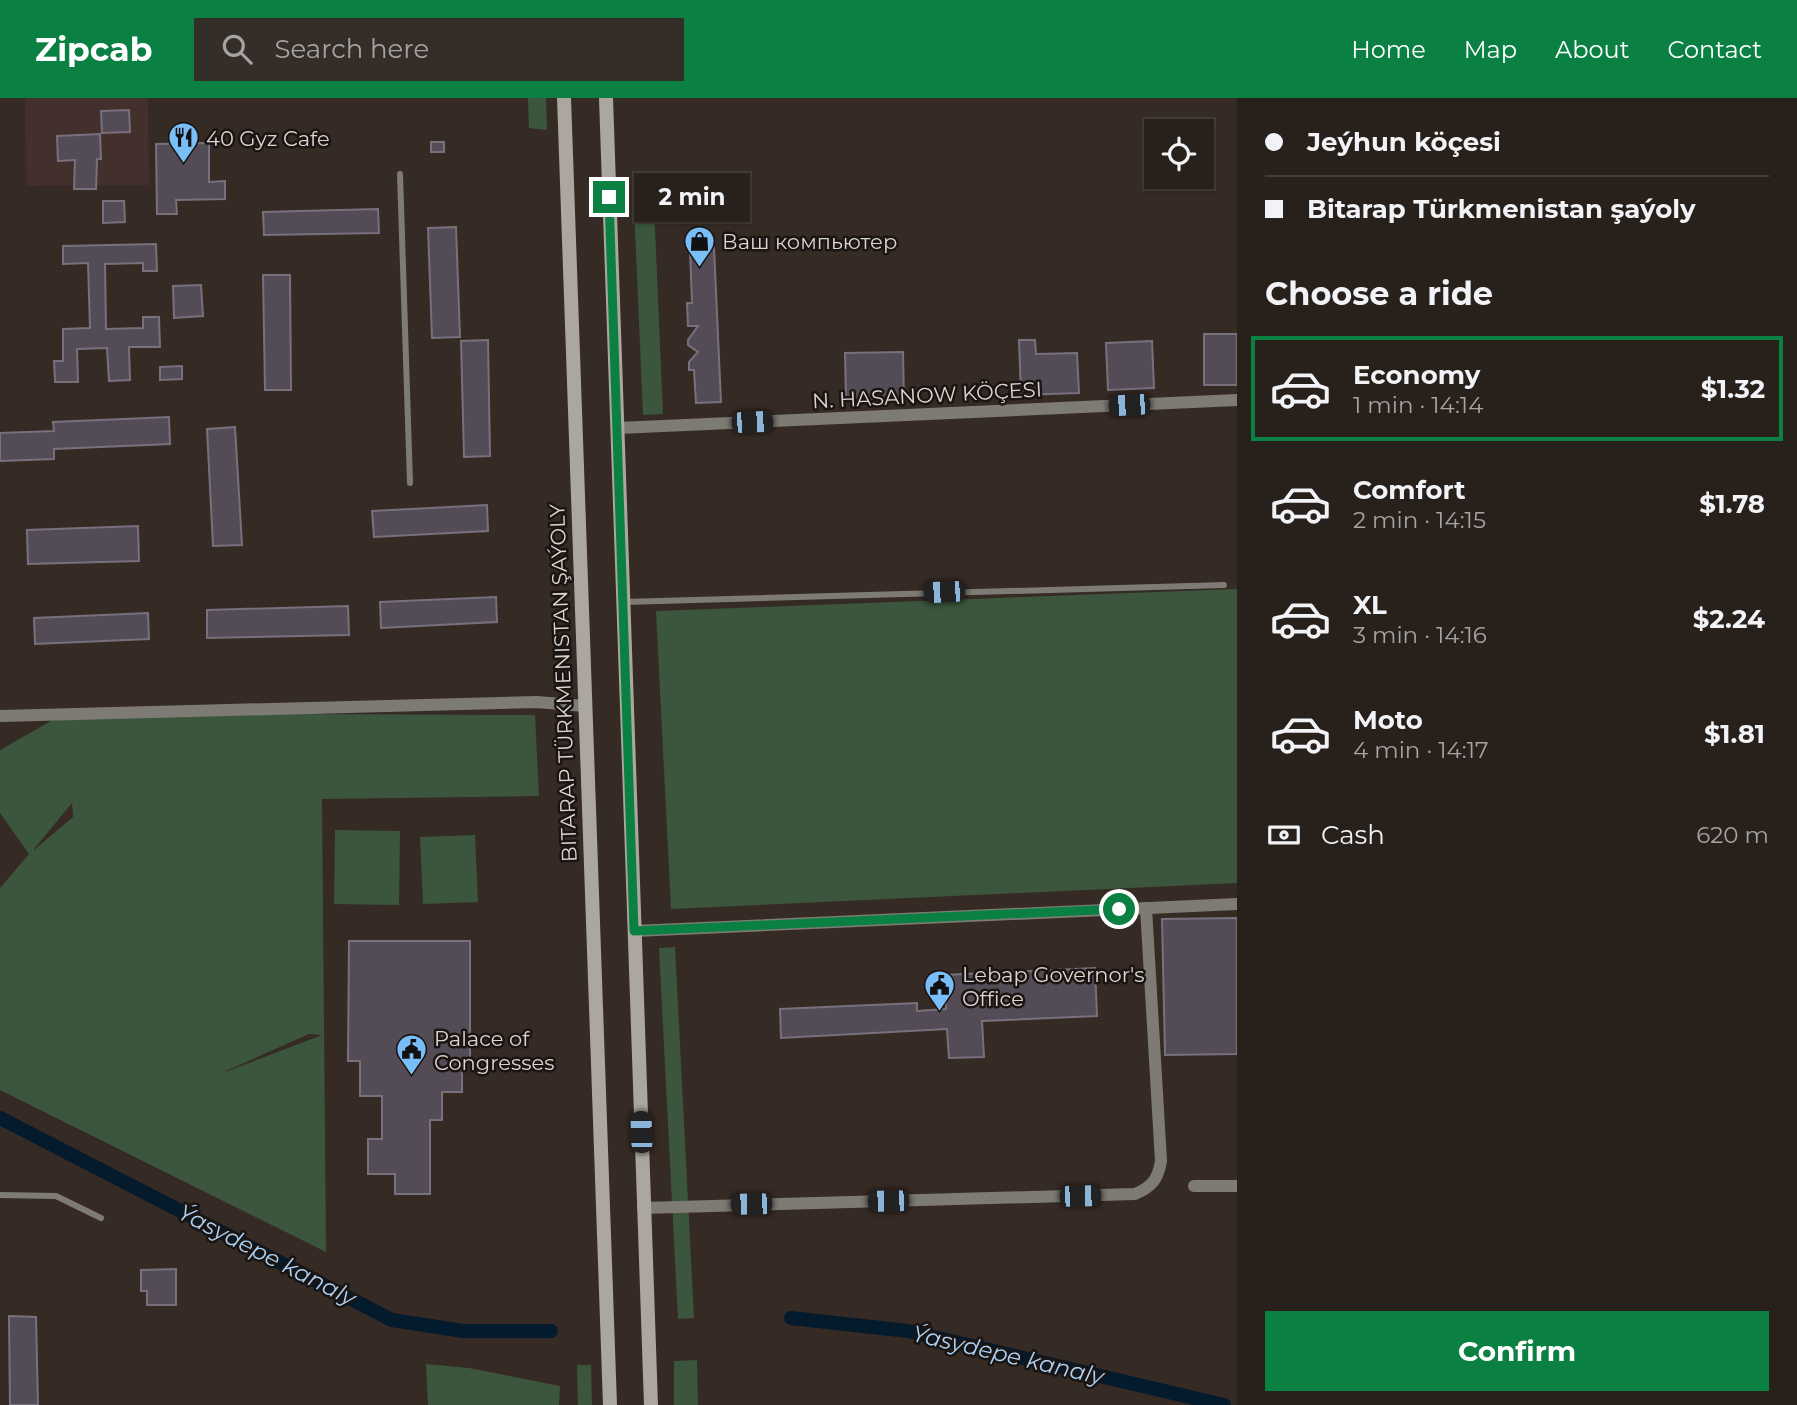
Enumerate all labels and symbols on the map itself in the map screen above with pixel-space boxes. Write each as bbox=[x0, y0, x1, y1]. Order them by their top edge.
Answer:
restaurant icon: 40 Gyz Cafe bbox=[166, 121, 200, 165]
place label: 40 Gyz Cafe bbox=[206, 126, 330, 151]
callout: 2 min bbox=[634, 172, 749, 222]
route end bbox=[593, 181, 625, 213]
shop icon: Ваш компьютер bbox=[682, 224, 716, 268]
place label: Ваш компьютер bbox=[722, 229, 897, 254]
street label: N. HASANOW KÖÇESI bbox=[811, 376, 1043, 414]
car bbox=[1108, 393, 1151, 417]
car bbox=[731, 411, 774, 433]
street label: BITARAP TÜRKMENISTAN ŞAÝOLY bbox=[544, 503, 582, 863]
car bbox=[923, 581, 966, 603]
route start bbox=[1103, 893, 1135, 925]
place label: Lebap Governor's Office bbox=[962, 962, 1145, 1011]
public building icon: Lebap Governor's Office bbox=[922, 969, 956, 1013]
place label: Palace of Congresses bbox=[434, 1026, 554, 1075]
public building icon: Palace of Congresses bbox=[394, 1033, 428, 1077]
car bbox=[630, 1111, 653, 1153]
car bbox=[1059, 1185, 1102, 1207]
car bbox=[867, 1190, 910, 1212]
car bbox=[730, 1193, 773, 1215]
water label: Ýasydepe kanaly bbox=[173, 1198, 362, 1313]
water label: Ýasydepe kanaly bbox=[909, 1319, 1108, 1391]

